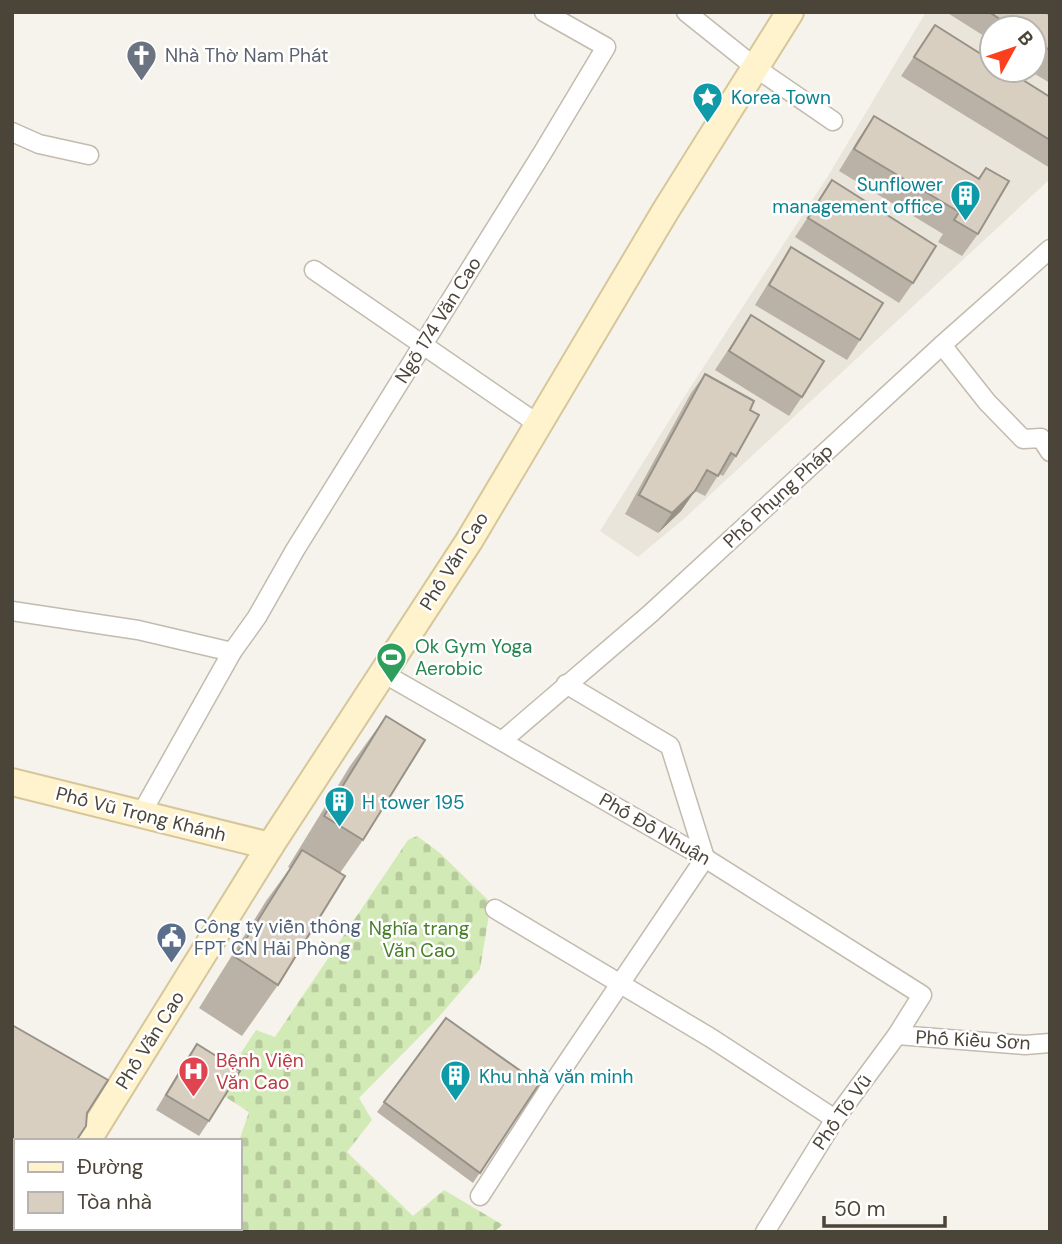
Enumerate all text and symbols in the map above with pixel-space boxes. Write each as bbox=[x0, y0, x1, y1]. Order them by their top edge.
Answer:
north arrow bbox=[978, 14, 1048, 84]
text: B bbox=[1012, 26, 1039, 51]
church icon: Nhà Thờ Nam Phát bbox=[125, 38, 159, 82]
place label: Nhà Thờ Nam Phát bbox=[165, 43, 328, 68]
place icon: Korea Town bbox=[691, 80, 725, 124]
place label: Korea Town bbox=[731, 85, 831, 110]
place label: Sunflower management office bbox=[772, 172, 943, 219]
building icon: Sunflower management office bbox=[949, 178, 983, 222]
street label: Ngõ 174 Văn Cao bbox=[389, 252, 487, 388]
street label: Phố Phụng Pháp bbox=[718, 439, 838, 553]
street label: Phố Văn Cao bbox=[414, 507, 494, 615]
place label: Ok Gym Yoga Aerobic bbox=[415, 634, 532, 681]
sports icon: Ok Gym Yoga Aerobic bbox=[375, 640, 409, 684]
street label: Phố Vũ Trọng Khánh bbox=[53, 781, 229, 847]
building icon: H tower 195 bbox=[322, 785, 356, 829]
street label: Phố Đỗ Nhuận bbox=[595, 787, 715, 871]
place label: H tower 195 bbox=[362, 790, 465, 815]
place label: Công ty viễn thông FPT CN Hải Phòng bbox=[194, 914, 361, 961]
park label: Nghĩa trang Văn Cao bbox=[369, 916, 470, 963]
public building icon: Công ty viễn thông FPT CN Hải Phòng bbox=[154, 920, 188, 964]
street label: Phố Văn Cao bbox=[110, 986, 190, 1094]
street label: Phố Kiều Sơn bbox=[915, 1025, 1031, 1055]
place label: Bệnh Viện Văn Cao bbox=[216, 1048, 304, 1095]
hospital icon: Bệnh Viện Văn Cao bbox=[176, 1054, 210, 1098]
building icon: Khu nhà văn minh bbox=[439, 1059, 473, 1103]
place label: Khu nhà văn minh bbox=[479, 1064, 633, 1089]
street label: Phố Tô Vũ bbox=[807, 1069, 877, 1155]
legend bbox=[14, 1139, 242, 1230]
text: Đường bbox=[77, 1153, 144, 1181]
scale bar bbox=[824, 1184, 945, 1228]
text: Tòa nhà bbox=[77, 1188, 152, 1216]
text: 50 m bbox=[834, 1195, 885, 1223]

